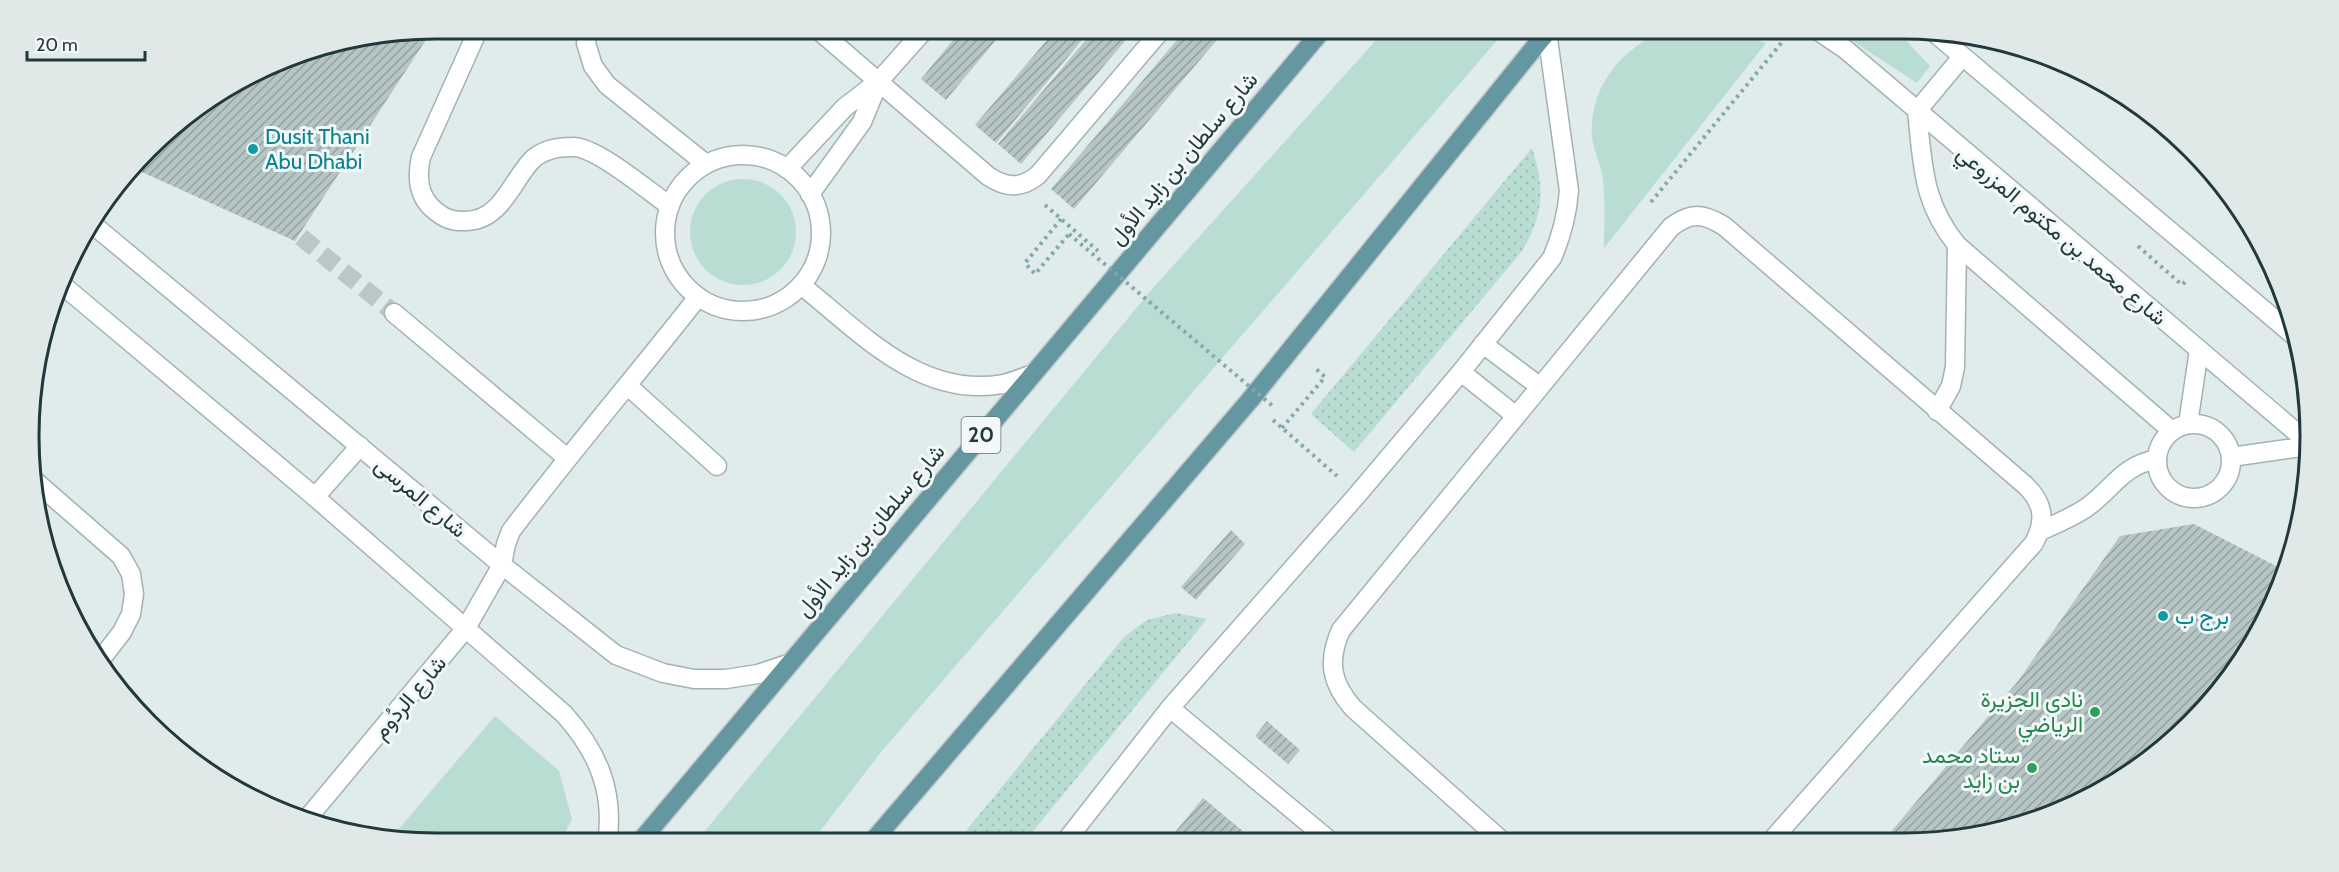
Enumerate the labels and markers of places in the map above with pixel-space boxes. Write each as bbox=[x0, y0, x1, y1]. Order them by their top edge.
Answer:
place label: Dusit Thani Abu Dhabi bbox=[265, 123, 370, 175]
marker: Dusit Thani Abu Dhabi bbox=[246, 142, 260, 156]
place label: برج ب bbox=[2175, 603, 2229, 631]
marker: برج ب bbox=[2156, 609, 2170, 623]
place label: نادى الجزيرة الرياضي bbox=[1980, 686, 2083, 743]
marker: نادى الجزيرة الرياضي bbox=[2088, 705, 2102, 719]
place label: ستاد محمد بن زايد bbox=[1922, 742, 2020, 794]
marker: ستاد محمد بن زايد bbox=[2025, 761, 2039, 775]

